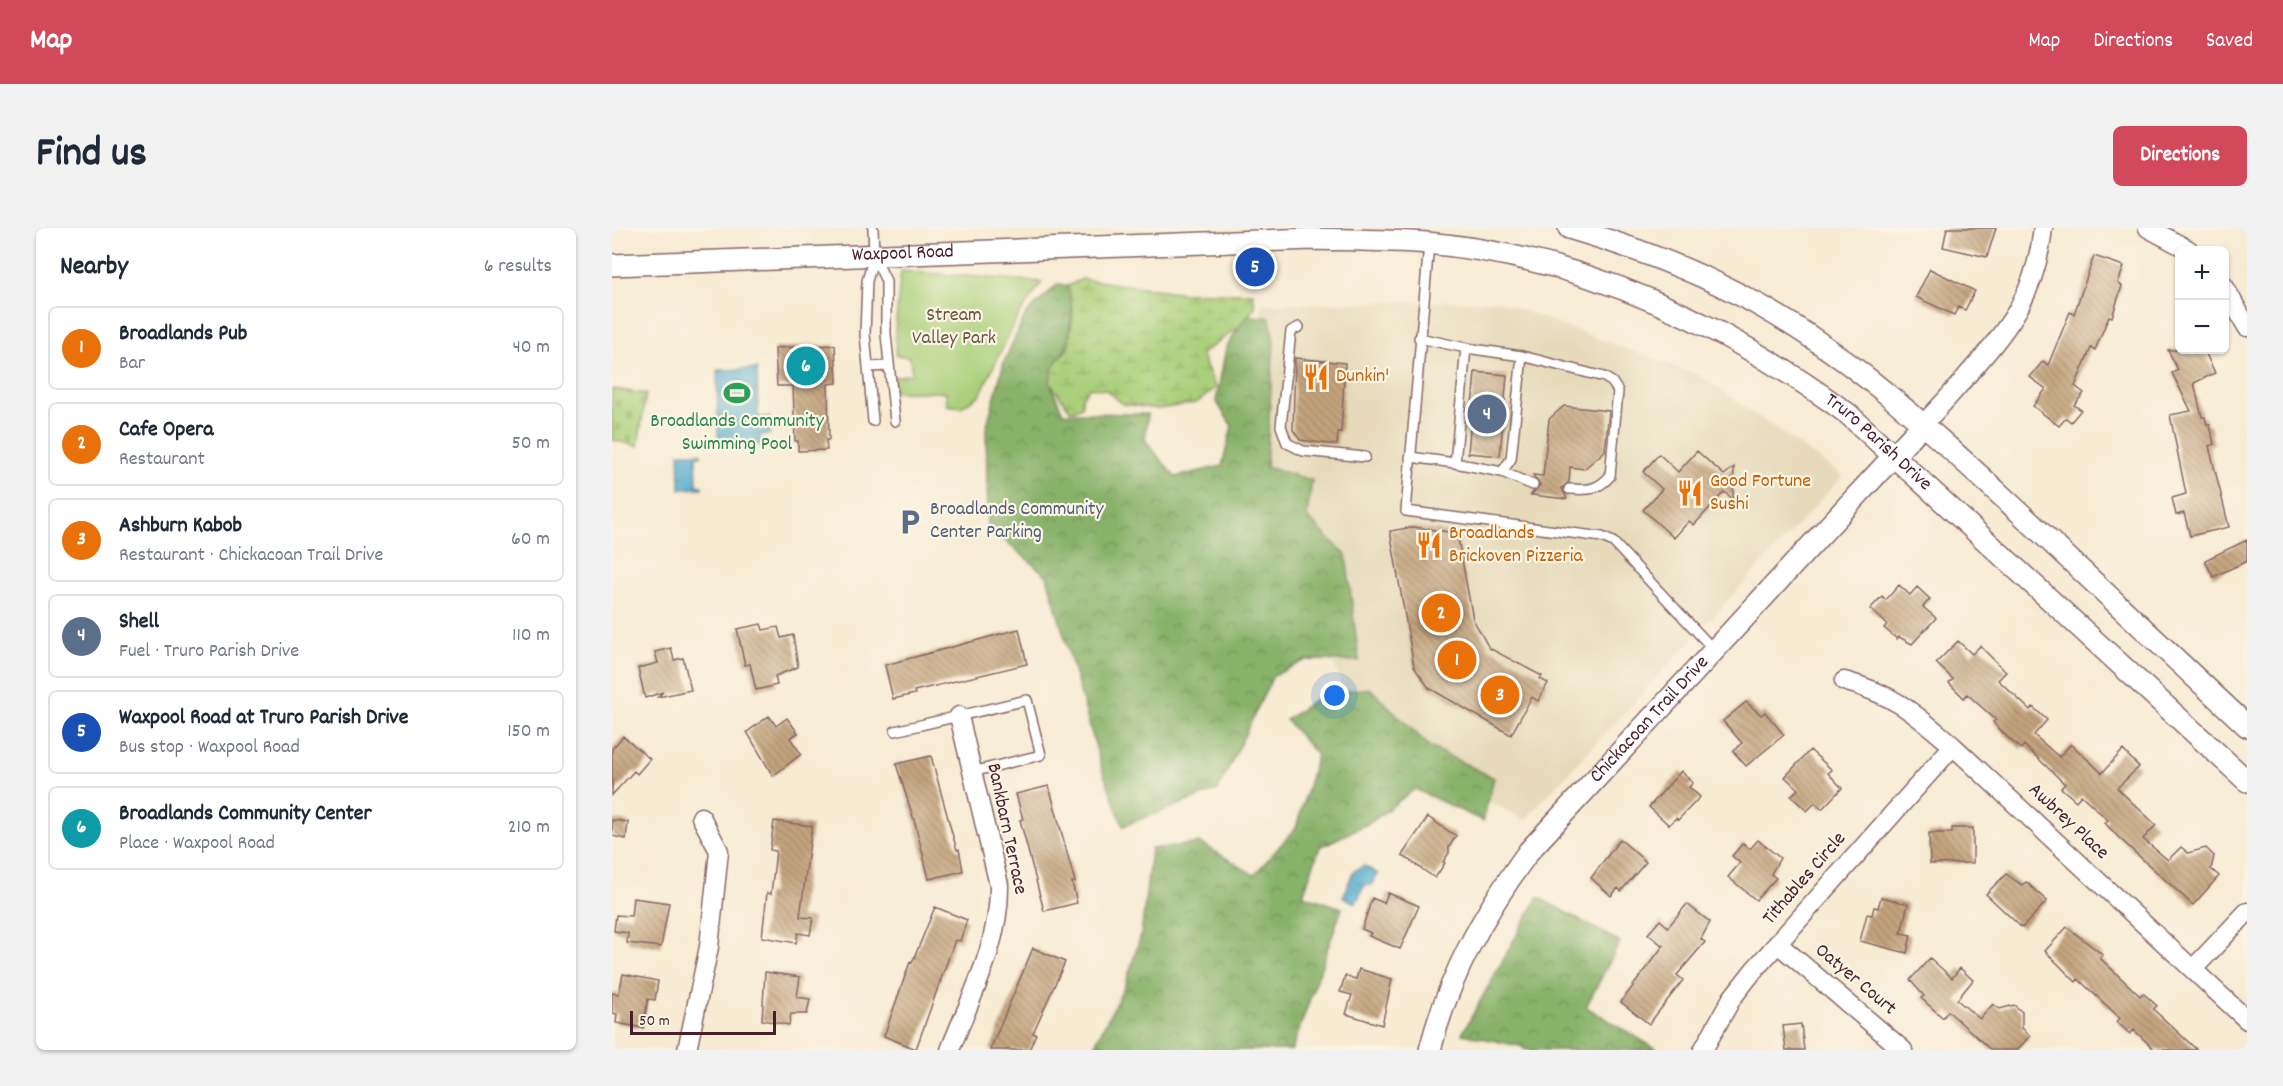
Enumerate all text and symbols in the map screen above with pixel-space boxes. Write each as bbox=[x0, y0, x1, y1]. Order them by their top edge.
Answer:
text: Map bbox=[30, 22, 72, 62]
text: Map bbox=[2029, 27, 2060, 57]
text: Directions bbox=[2093, 27, 2173, 57]
text: Saved bbox=[2206, 27, 2253, 57]
text: Find us bbox=[36, 126, 147, 186]
button: Directions bbox=[2113, 126, 2247, 186]
street label: Waxpool Road bbox=[851, 238, 954, 270]
pin: 5 bbox=[1236, 244, 1274, 290]
map controls bbox=[2175, 246, 2229, 354]
button: + bbox=[2175, 246, 2229, 300]
text: Nearby bbox=[60, 249, 128, 286]
text: 6 results bbox=[484, 253, 552, 281]
button: − bbox=[2175, 300, 2229, 354]
park label: Stream Valley Park bbox=[912, 302, 996, 353]
text: Broadlands Pub bbox=[119, 319, 247, 350]
text: 1 bbox=[79, 334, 84, 362]
text: 40 m bbox=[512, 334, 550, 362]
pin: 6 bbox=[786, 344, 826, 388]
text: Bar bbox=[119, 350, 145, 378]
restaurant icon: Dunkin' bbox=[1301, 362, 1331, 392]
place label: Dunkin' bbox=[1336, 363, 1389, 391]
sports icon: Broadlands Community Swimming Pool bbox=[722, 378, 752, 408]
street label: Truro Parish Drive bbox=[1819, 387, 1938, 498]
pin: 4 bbox=[1468, 392, 1506, 436]
place label: Broadlands Community Swimming Pool bbox=[650, 408, 825, 459]
text: Cafe Opera bbox=[119, 415, 214, 446]
text: 2 bbox=[77, 430, 86, 458]
text: 50 m bbox=[512, 430, 550, 458]
text: Restaurant bbox=[119, 446, 205, 474]
place label: Good Fortune Sushi bbox=[1710, 468, 1811, 519]
restaurant icon: Good Fortune Sushi bbox=[1675, 478, 1705, 508]
place label: Broadlands Community Center Parking bbox=[930, 496, 1104, 547]
parking icon: Broadlands Community Center Parking bbox=[895, 507, 925, 537]
text: Ashburn Kabob bbox=[119, 511, 242, 542]
place label: Broadlands Brickoven Pizzeria bbox=[1449, 520, 1583, 571]
text: 3 bbox=[77, 526, 86, 554]
text: 60 m bbox=[511, 526, 550, 554]
restaurant icon: Broadlands Brickoven Pizzeria bbox=[1414, 530, 1444, 560]
text: Restaurant · Chickacoan Trail Drive bbox=[119, 542, 383, 570]
pin: 2 bbox=[1422, 590, 1460, 636]
text: Shell bbox=[119, 607, 159, 638]
text: 4 bbox=[77, 622, 86, 650]
text: 110 m bbox=[512, 622, 550, 650]
text: Fuel · Truro Parish Drive bbox=[119, 638, 299, 666]
pin: 1 bbox=[1438, 638, 1476, 682]
street label: Chickacoan Trail Drive bbox=[1584, 650, 1716, 790]
pin: 3 bbox=[1480, 672, 1520, 718]
your location bbox=[1320, 681, 1349, 710]
text: Waxpool Road at Truro Parish Drive bbox=[119, 703, 408, 734]
text: 5 bbox=[77, 718, 86, 746]
text: 150 m bbox=[507, 718, 550, 746]
text: Bus stop · Waxpool Road bbox=[119, 734, 300, 762]
street label: Bankbarn Terrace bbox=[978, 761, 1034, 897]
street label: Awbrey Place bbox=[2021, 777, 2115, 867]
text: Broadlands Community Center bbox=[119, 799, 372, 830]
text: 6 bbox=[77, 814, 86, 842]
text: 210 m bbox=[508, 814, 550, 842]
street label: Tithables Circle bbox=[1757, 826, 1854, 932]
text: Place · Waxpool Road bbox=[119, 830, 275, 858]
street label: Oatyer Court bbox=[1808, 937, 1902, 1023]
scale bar bbox=[630, 1008, 776, 1036]
text: 50 m bbox=[639, 1010, 670, 1033]

